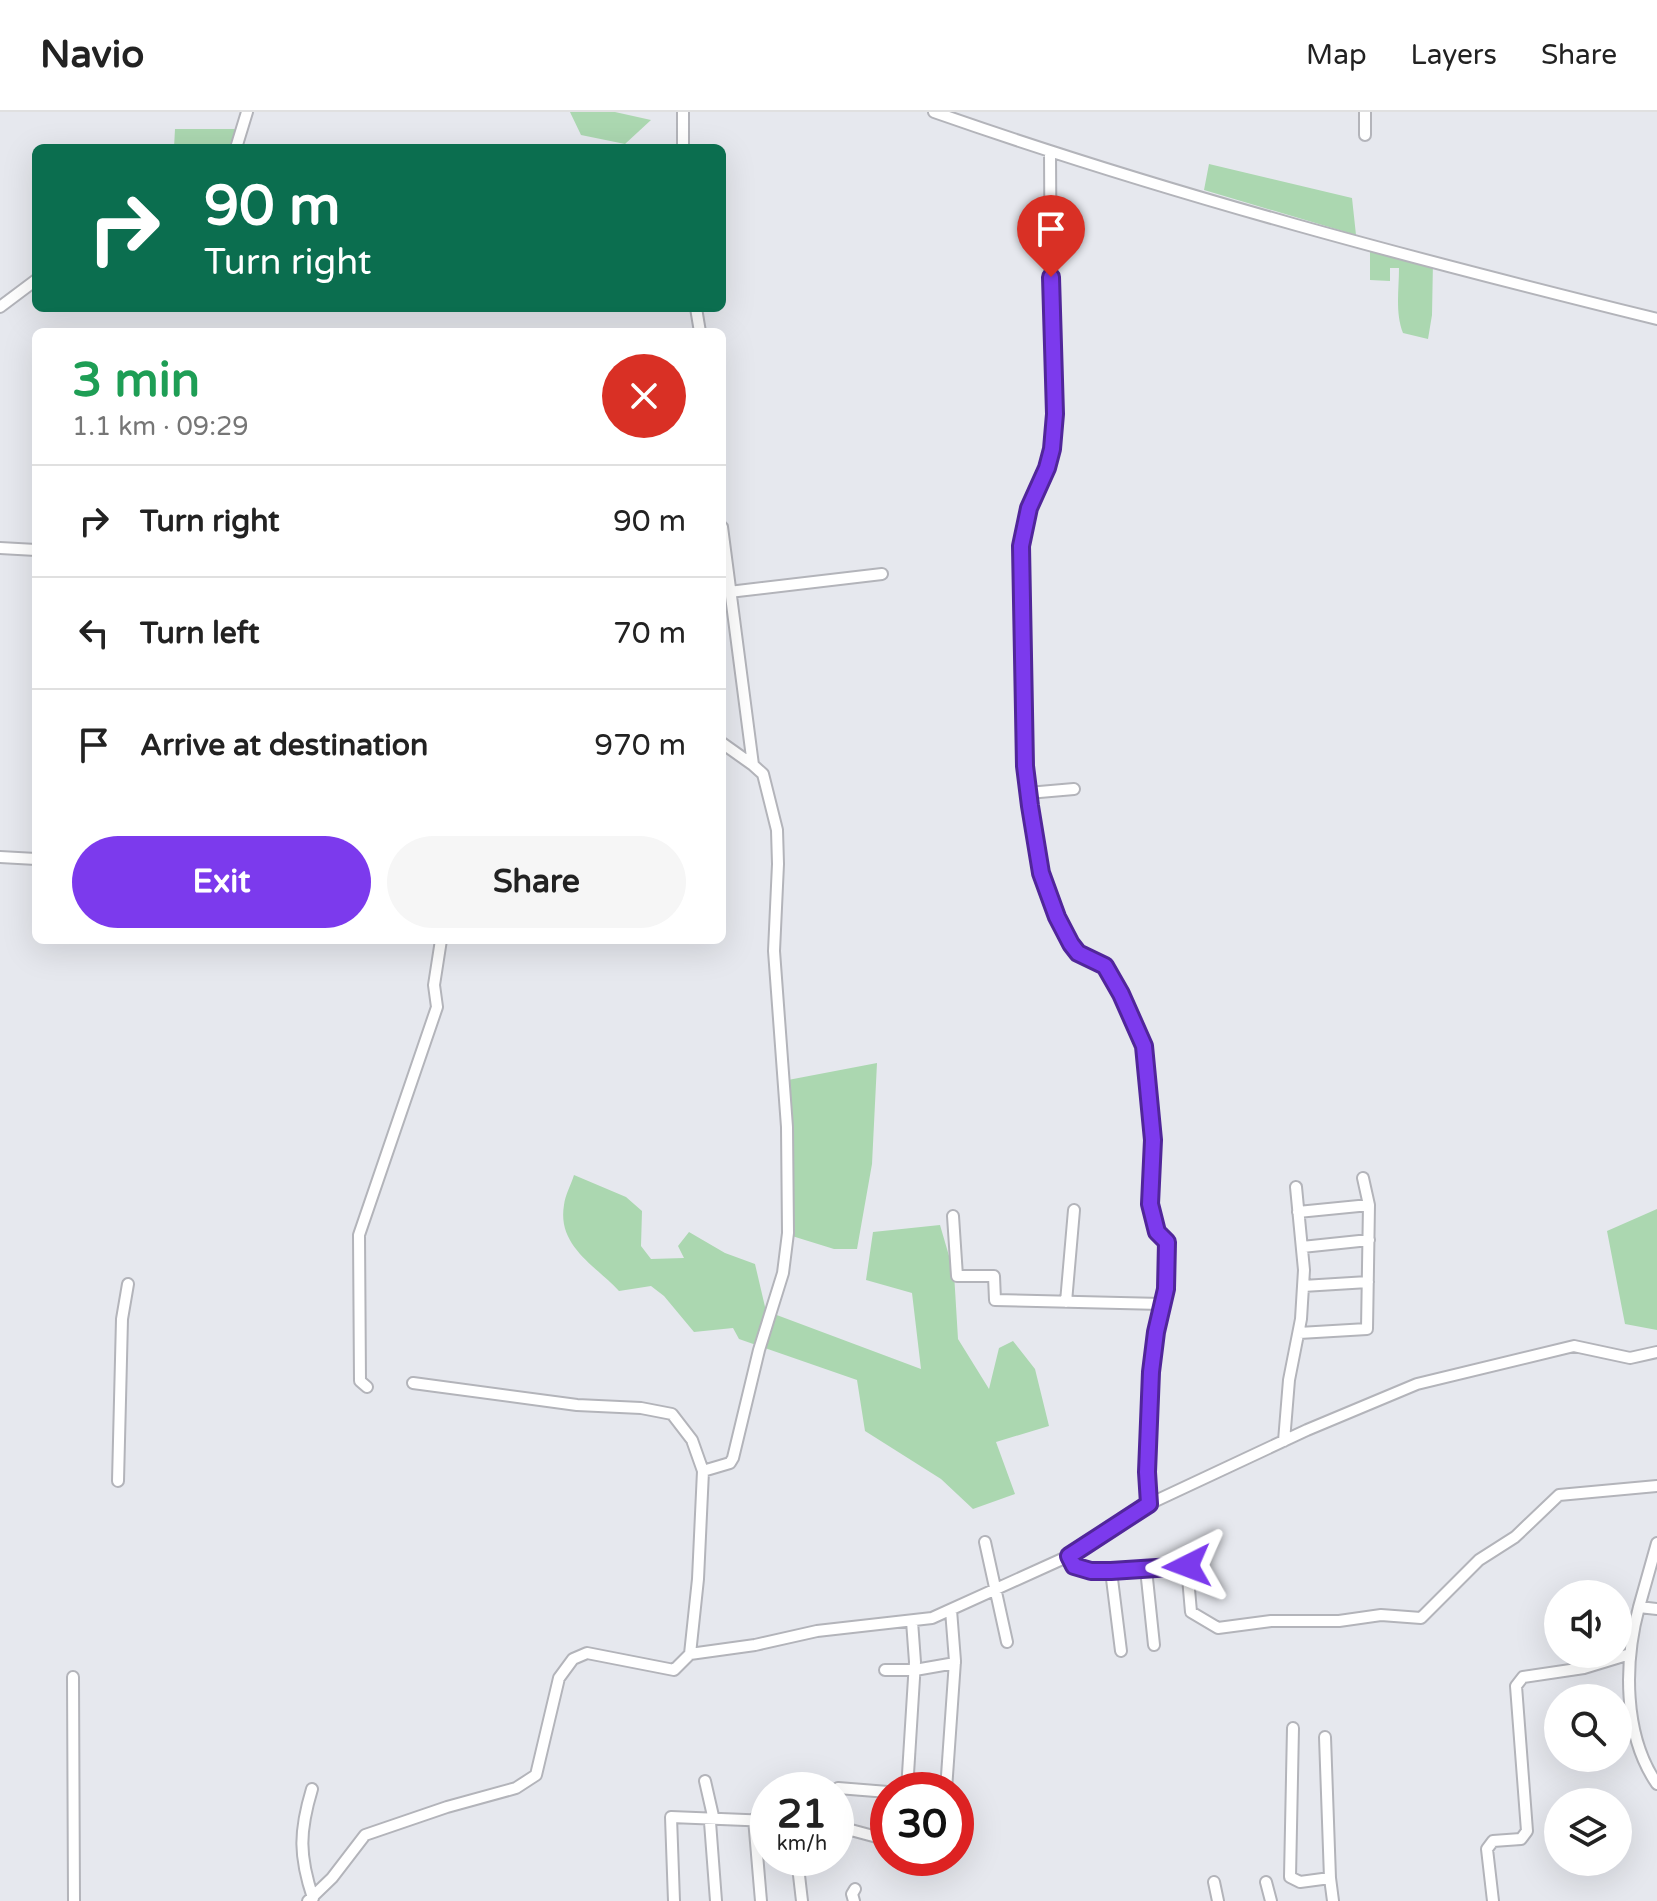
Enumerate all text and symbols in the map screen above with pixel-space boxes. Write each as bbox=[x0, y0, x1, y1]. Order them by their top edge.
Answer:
text: Navio bbox=[40, 32, 144, 78]
text: Map bbox=[1306, 38, 1367, 72]
text: Layers bbox=[1411, 38, 1497, 72]
text: Share bbox=[1541, 38, 1617, 72]
text: 90 m bbox=[204, 173, 340, 240]
icon: right bbox=[72, 176, 176, 280]
pin bbox=[1017, 195, 1085, 277]
icon: arrive bbox=[1029, 207, 1073, 251]
text: Turn right bbox=[204, 241, 371, 284]
text: 3 min bbox=[72, 352, 200, 410]
button: close bbox=[602, 354, 686, 438]
text: 1.1 km · 09:29 bbox=[72, 411, 249, 442]
icon: right bbox=[72, 499, 116, 543]
text: Turn right bbox=[140, 503, 280, 540]
text: 90 m bbox=[613, 503, 686, 540]
icon: left bbox=[72, 611, 116, 655]
text: Turn left bbox=[140, 615, 259, 652]
text: 70 m bbox=[613, 615, 686, 652]
icon: arrive bbox=[72, 723, 116, 767]
text: Arrive at destination bbox=[140, 727, 428, 764]
text: 970 m bbox=[594, 727, 686, 764]
button: Exit bbox=[72, 836, 371, 928]
button: Share bbox=[387, 836, 686, 928]
position arrow bbox=[1145, 1524, 1229, 1608]
map controls bbox=[1544, 1580, 1632, 1876]
button: sound bbox=[1544, 1580, 1632, 1668]
button: search bbox=[1544, 1684, 1632, 1772]
speed limit sign: 30 bbox=[870, 1772, 974, 1876]
button: layers bbox=[1544, 1788, 1632, 1876]
text: 21 bbox=[777, 1790, 827, 1838]
text: km/h bbox=[777, 1832, 827, 1856]

